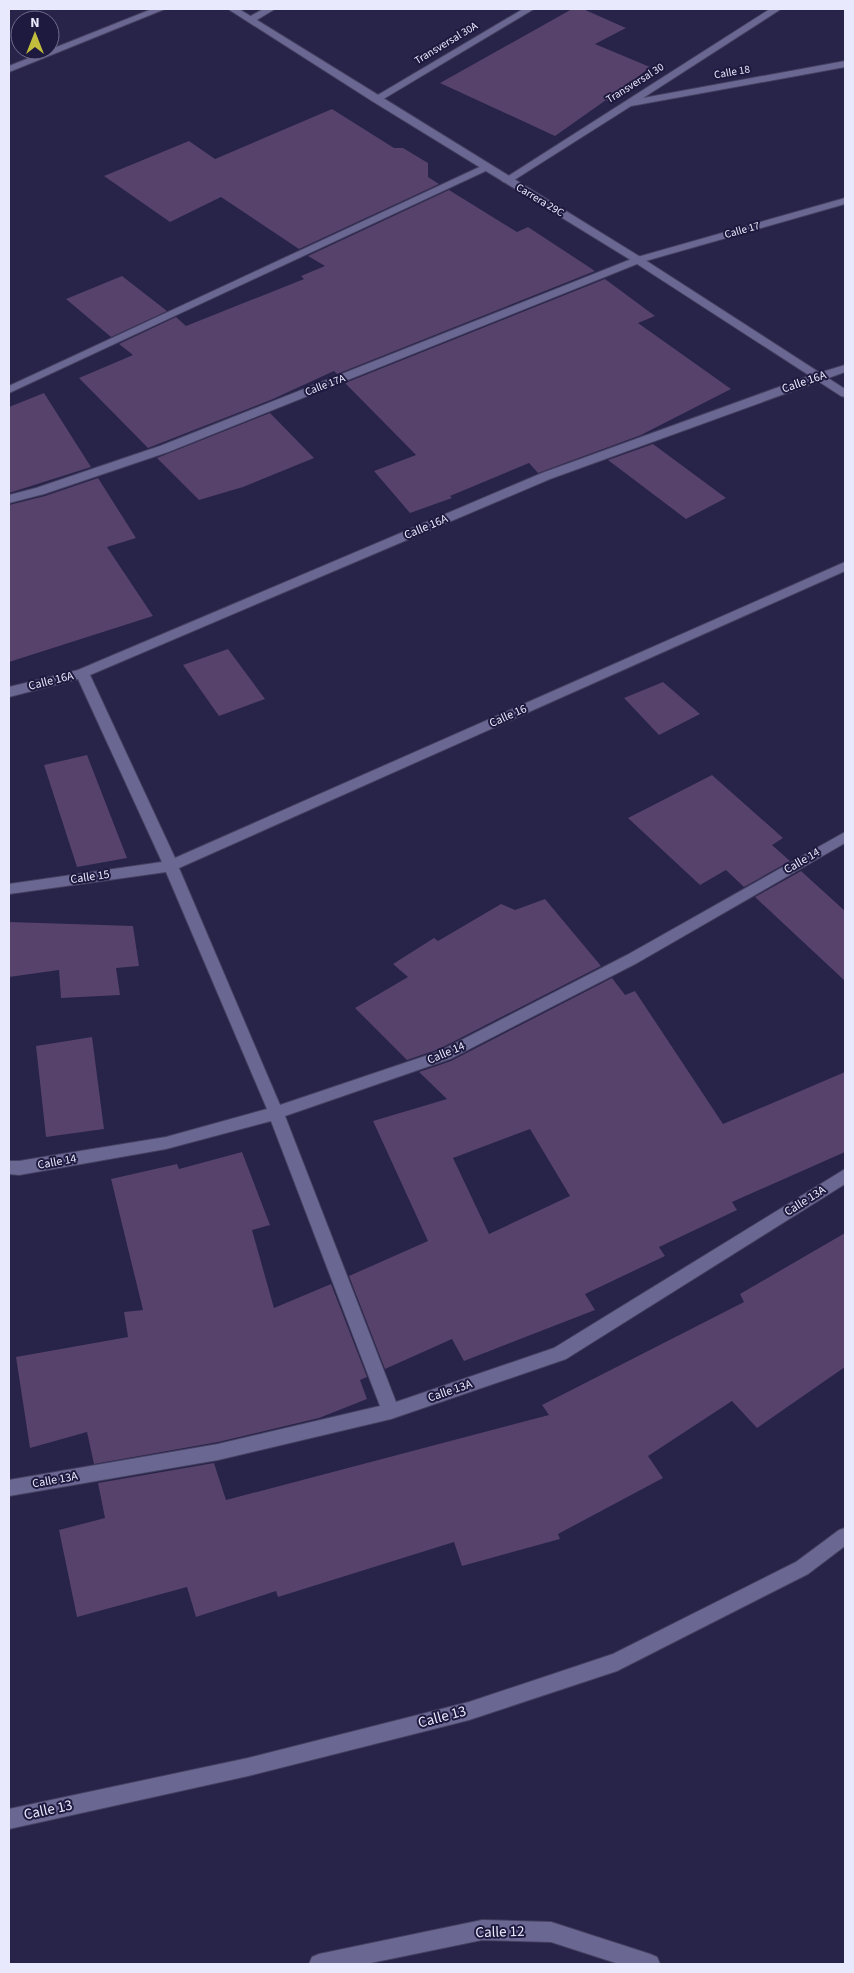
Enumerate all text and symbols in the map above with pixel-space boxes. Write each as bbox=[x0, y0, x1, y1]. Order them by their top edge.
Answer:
north arrow bbox=[10, 10, 60, 60]
text: N bbox=[30, 13, 40, 33]
street label: Transversal 30A bbox=[411, 18, 481, 68]
street label: Transversal 30 bbox=[603, 59, 667, 107]
street label: Calle 18 bbox=[713, 61, 752, 83]
street label: Carrera 29C bbox=[513, 180, 567, 220]
street label: Calle 17 bbox=[723, 218, 761, 242]
street label: Calle 16A bbox=[780, 366, 829, 397]
street label: Calle 17A bbox=[303, 370, 347, 400]
street label: Calle 16A bbox=[402, 510, 451, 544]
street label: Calle 16A bbox=[27, 667, 76, 695]
street label: Calle 16 bbox=[487, 700, 529, 732]
street label: Calle 14 bbox=[781, 844, 823, 878]
street label: Calle 15 bbox=[69, 866, 111, 888]
street label: Calle 14 bbox=[425, 1037, 467, 1069]
street label: Calle 14 bbox=[36, 1150, 78, 1174]
street label: Calle 13A bbox=[781, 1181, 829, 1220]
street label: Calle 13A bbox=[426, 1375, 475, 1406]
street label: Calle 13A bbox=[31, 1468, 80, 1492]
street label: Calle 13 bbox=[416, 1700, 468, 1734]
street label: Calle 13 bbox=[22, 1795, 74, 1825]
street label: Calle 12 bbox=[475, 1921, 525, 1943]

